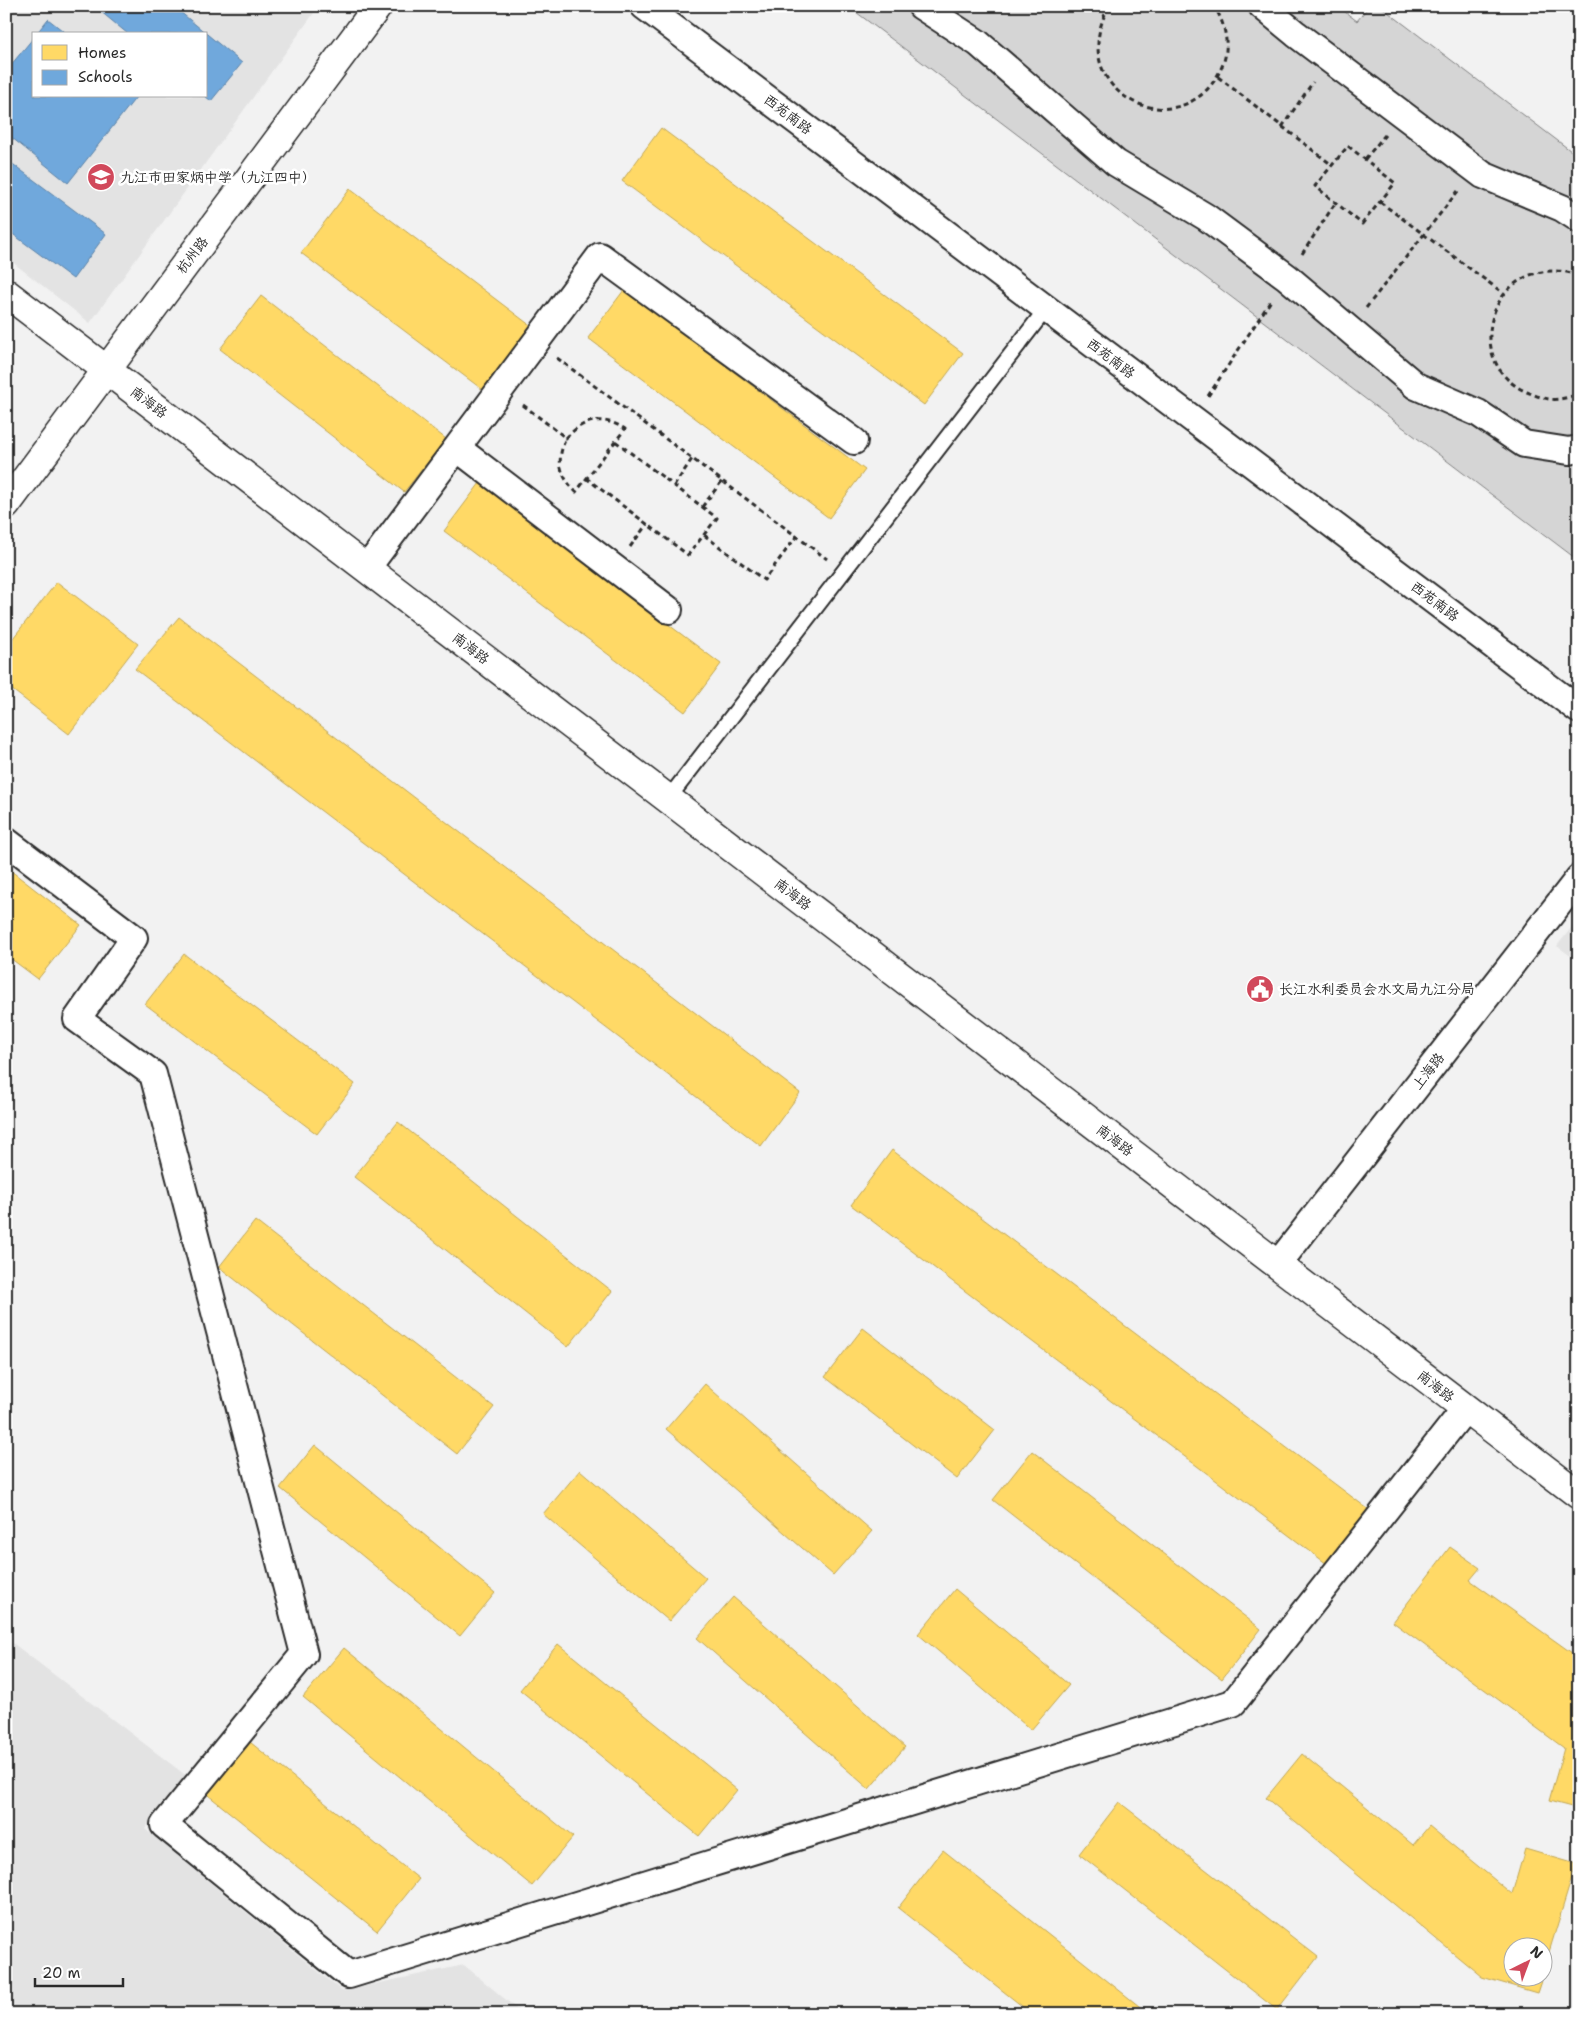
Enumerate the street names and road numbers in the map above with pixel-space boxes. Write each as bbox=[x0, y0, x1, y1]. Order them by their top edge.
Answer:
street label: 西苑南路 bbox=[760, 90, 816, 138]
street label: 杭州路 bbox=[172, 233, 212, 277]
street label: 西苑南路 bbox=[1083, 334, 1139, 382]
street label: 南海路 bbox=[127, 382, 171, 422]
street label: 西苑南路 bbox=[1407, 577, 1463, 625]
street label: 南海路 bbox=[449, 628, 493, 668]
street label: 南海路 bbox=[771, 874, 815, 914]
street label: 上海路 bbox=[1408, 1049, 1448, 1093]
street label: 南海路 bbox=[1093, 1120, 1137, 1160]
street label: 南海路 bbox=[1414, 1366, 1458, 1406]

